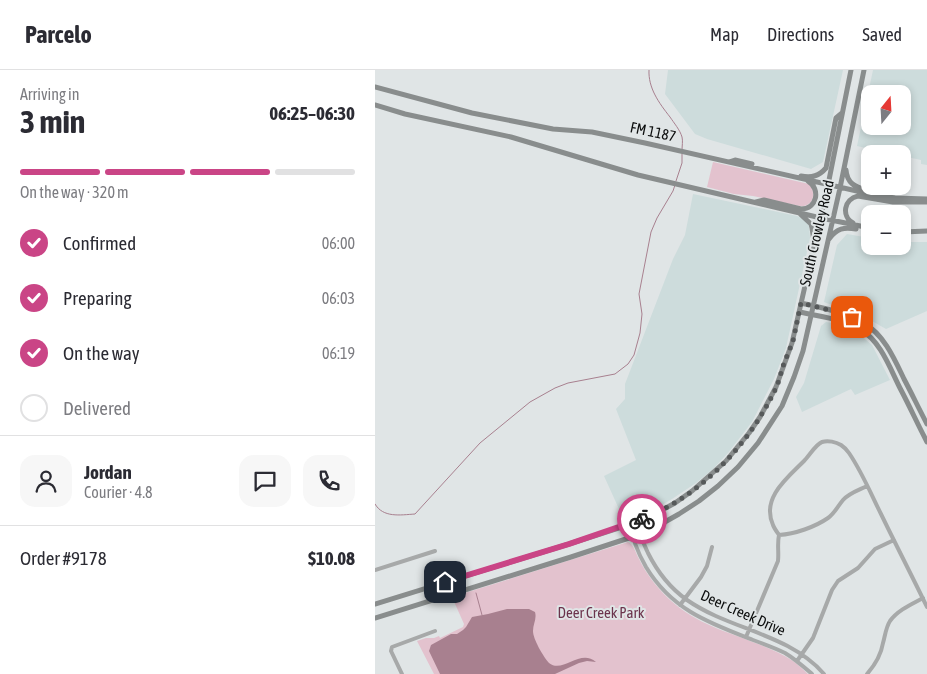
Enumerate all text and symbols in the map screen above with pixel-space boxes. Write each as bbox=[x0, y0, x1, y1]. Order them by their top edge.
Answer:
text: Parcelo bbox=[25, 21, 92, 48]
text: Map bbox=[710, 24, 739, 45]
text: Directions bbox=[767, 24, 834, 45]
text: Saved bbox=[862, 24, 902, 45]
text: Arriving in bbox=[20, 85, 80, 103]
north arrow bbox=[861, 85, 911, 135]
map controls bbox=[861, 85, 911, 255]
text: 06:25–06:30 bbox=[269, 102, 355, 124]
text: 3 min bbox=[20, 103, 85, 140]
street label: FM 1187 bbox=[629, 118, 678, 145]
button: + bbox=[861, 145, 911, 195]
street label: South Crowley Road bbox=[796, 178, 837, 288]
text: On the way · 320 m bbox=[20, 183, 129, 201]
button: − bbox=[861, 205, 911, 255]
icon: check bbox=[20, 229, 48, 257]
text: Confirmed bbox=[63, 232, 136, 254]
text: 06:00 bbox=[322, 234, 355, 252]
icon: check bbox=[20, 284, 48, 312]
text: Preparing bbox=[63, 287, 132, 309]
text: 06:03 bbox=[322, 289, 355, 307]
pin bbox=[831, 296, 873, 338]
icon: bag bbox=[838, 303, 866, 331]
icon: check bbox=[20, 339, 48, 367]
text: On the way bbox=[63, 342, 140, 364]
text: 06:19 bbox=[322, 344, 355, 362]
text: Delivered bbox=[63, 397, 131, 419]
button: person bbox=[20, 455, 72, 507]
button: chat bbox=[239, 455, 291, 507]
button: phone bbox=[303, 455, 355, 507]
text: Jordan bbox=[84, 461, 132, 483]
text: Courier · 4.8 bbox=[84, 483, 153, 501]
courier bbox=[617, 494, 667, 544]
icon: bike bbox=[628, 505, 656, 533]
text: Order #9178 bbox=[20, 547, 107, 569]
text: $10.08 bbox=[308, 547, 355, 569]
pin bbox=[424, 561, 466, 603]
icon: home bbox=[431, 568, 459, 596]
street label: Deer Creek Drive bbox=[698, 586, 788, 639]
park label: Deer Creek Park bbox=[558, 604, 645, 621]

